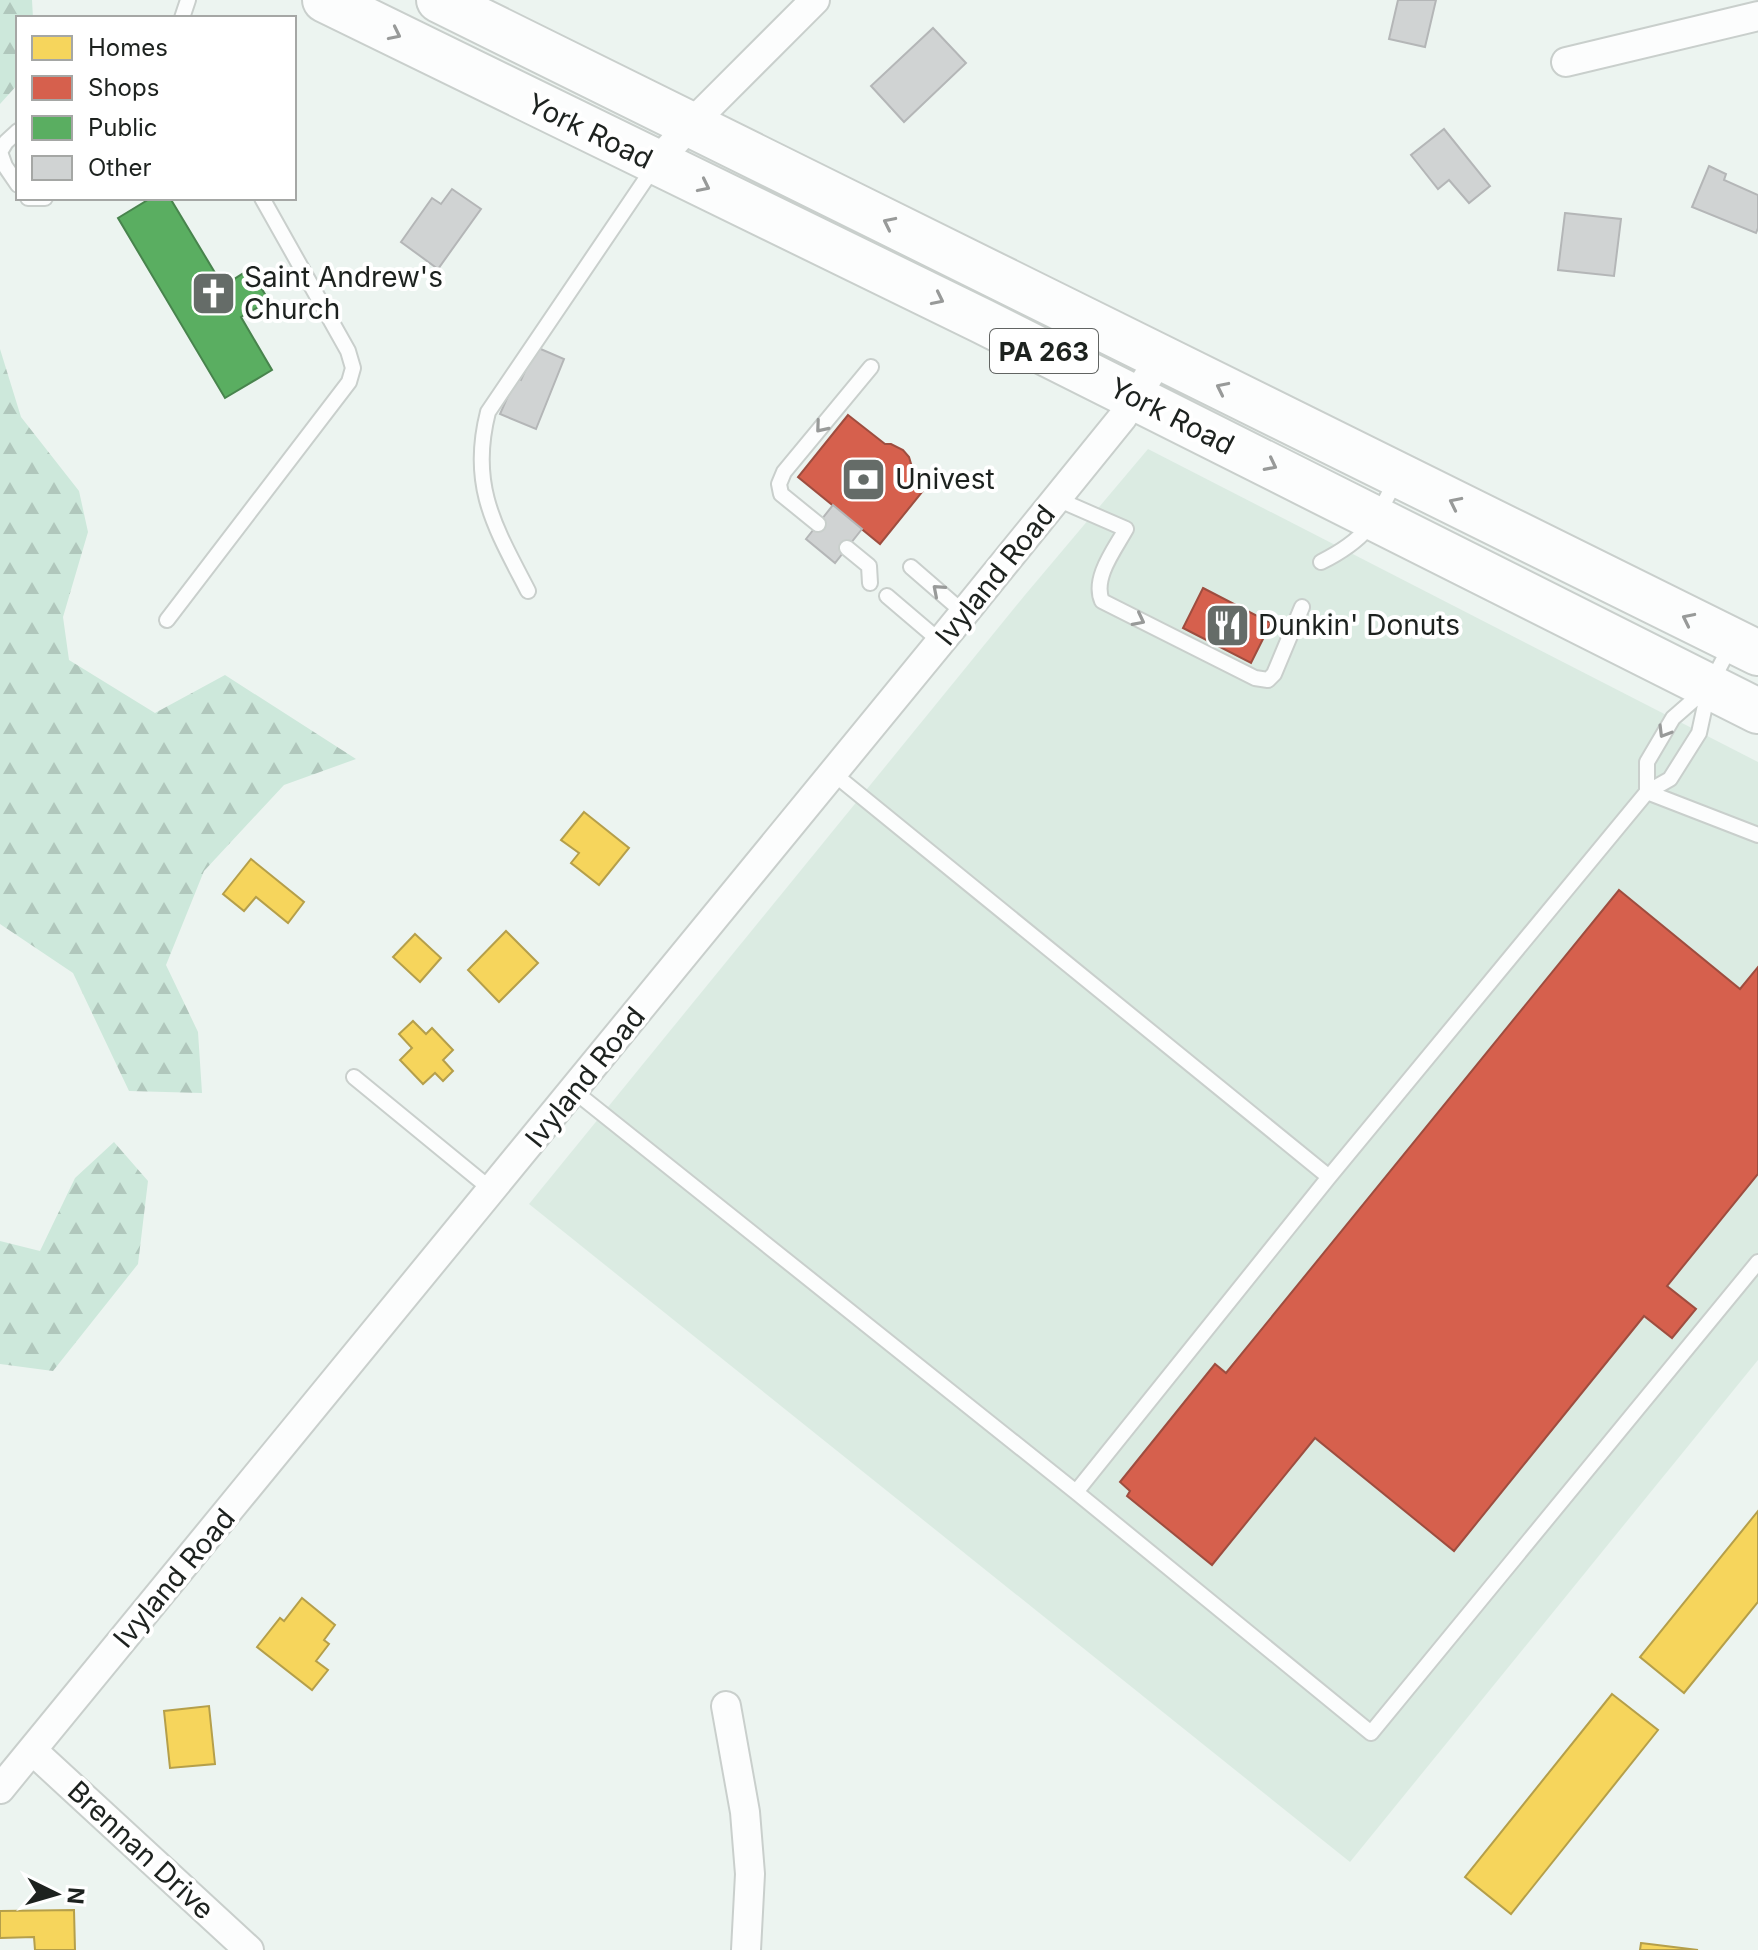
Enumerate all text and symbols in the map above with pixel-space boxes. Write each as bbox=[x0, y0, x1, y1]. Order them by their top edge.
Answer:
legend bbox=[16, 16, 296, 200]
one-way arrow bbox=[387, 25, 401, 41]
text: Homes bbox=[88, 33, 168, 62]
text: Shops bbox=[88, 73, 159, 102]
street label: York Road bbox=[522, 86, 658, 176]
text: Public bbox=[88, 113, 158, 142]
text: Other bbox=[88, 153, 151, 182]
one-way arrow bbox=[695, 176, 710, 192]
one-way arrow bbox=[882, 217, 897, 232]
place label: Saint Andrew's Church bbox=[244, 260, 443, 326]
church icon: Saint Andrew's Church bbox=[189, 269, 237, 317]
one-way arrow bbox=[929, 289, 944, 305]
road number: PA 263 bbox=[990, 329, 1098, 373]
street label: York Road bbox=[1104, 370, 1240, 462]
one-way arrow bbox=[1216, 382, 1231, 398]
one-way arrow bbox=[816, 418, 831, 432]
bank icon: Univest bbox=[840, 455, 888, 503]
one-way arrow bbox=[1262, 456, 1277, 471]
place label: Univest bbox=[895, 462, 995, 496]
one-way arrow bbox=[1449, 497, 1464, 512]
street label: Ivyland Road bbox=[928, 498, 1062, 652]
one-way arrow bbox=[932, 585, 947, 600]
restaurant icon: Dunkin' Donuts bbox=[1203, 601, 1251, 649]
place label: Dunkin' Donuts bbox=[1258, 608, 1460, 642]
one-way arrow bbox=[1130, 610, 1145, 625]
one-way arrow bbox=[1682, 613, 1697, 628]
one-way arrow bbox=[1658, 723, 1674, 738]
street label: Ivyland Road bbox=[518, 1000, 652, 1154]
street label: Ivyland Road bbox=[106, 1502, 242, 1654]
street label: Brennan Drive bbox=[61, 1774, 221, 1926]
north arrow bbox=[16, 1854, 96, 1934]
text: N bbox=[62, 1886, 90, 1905]

